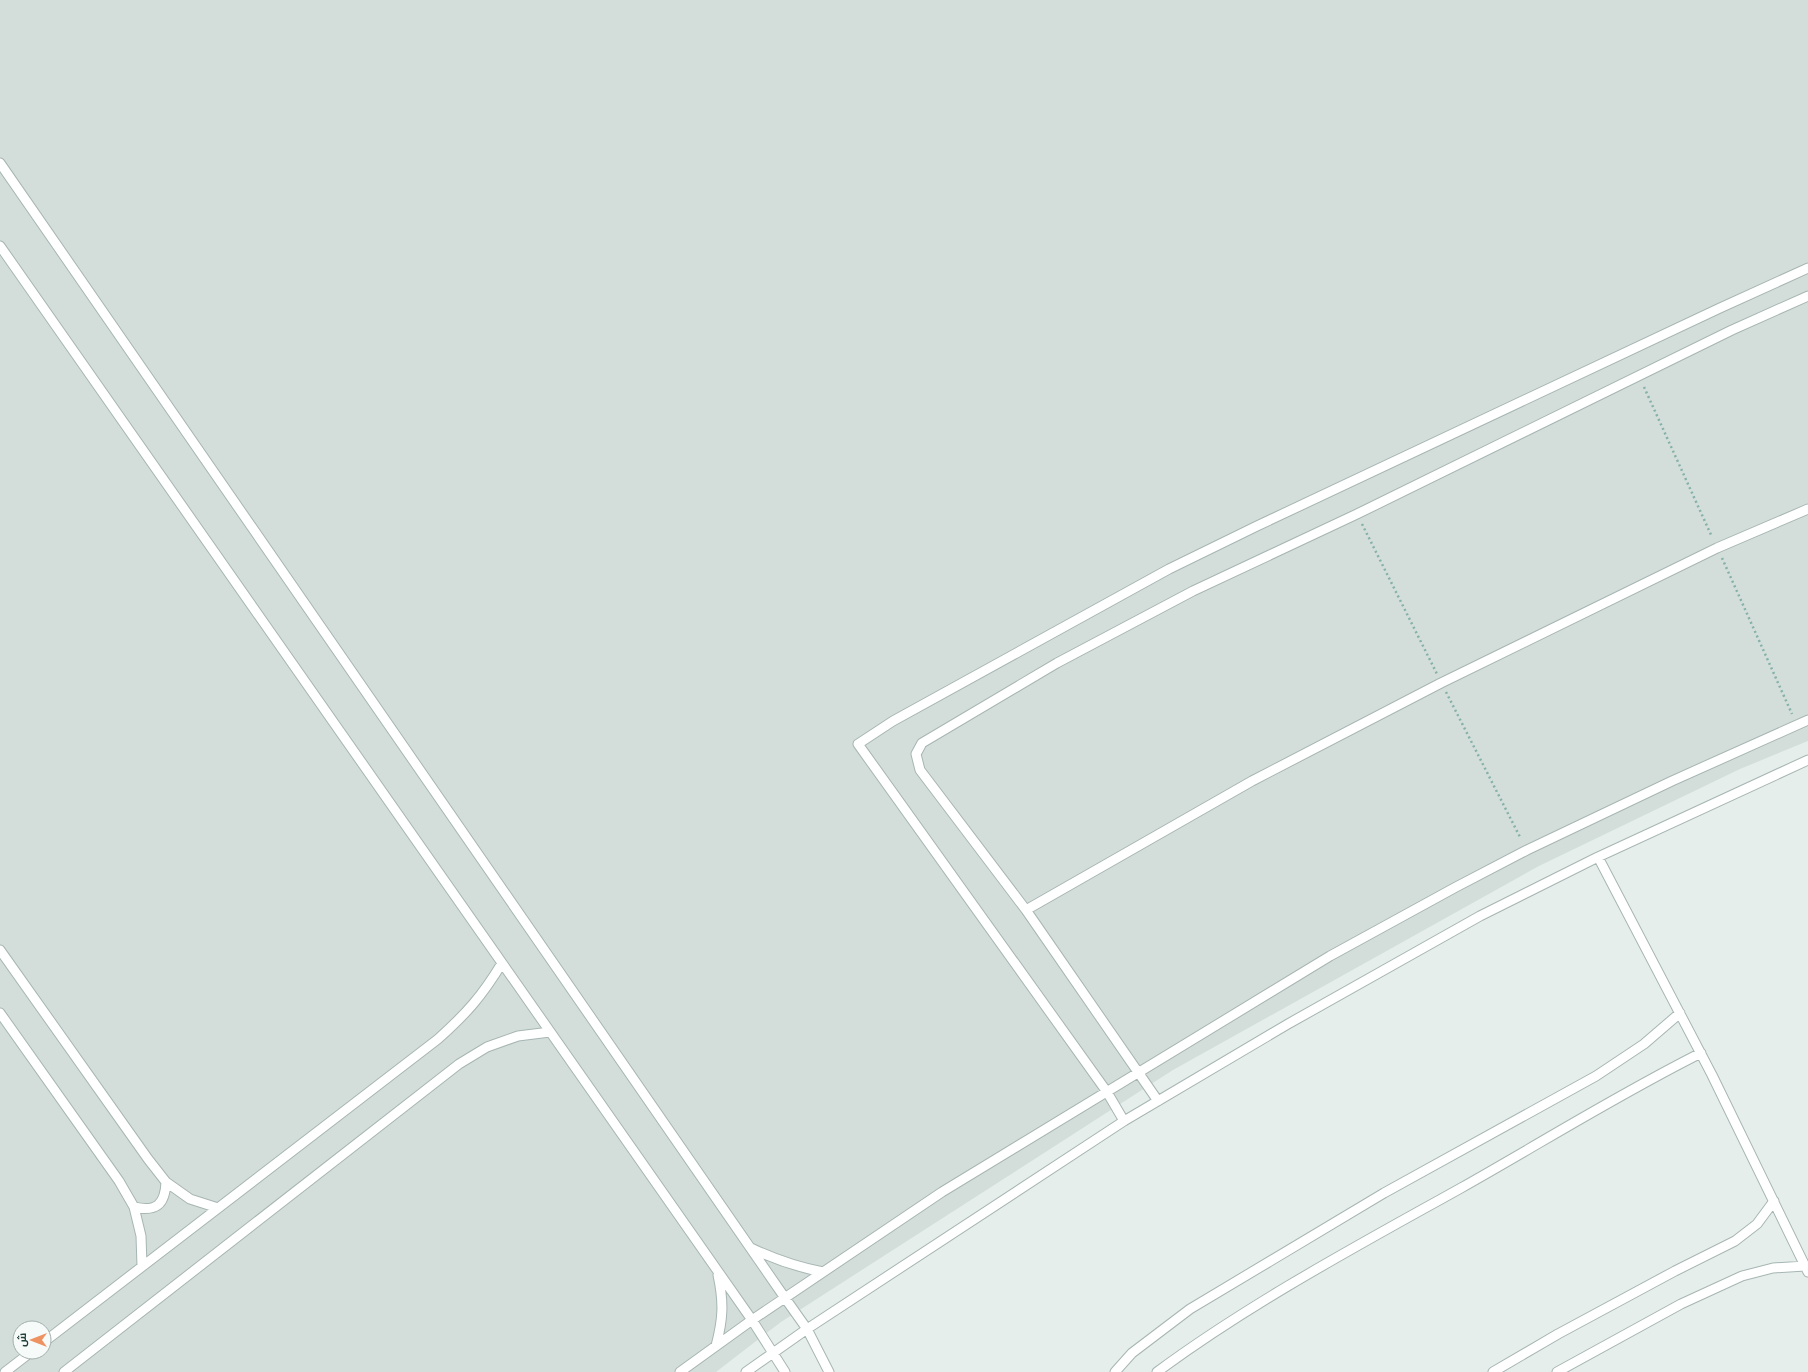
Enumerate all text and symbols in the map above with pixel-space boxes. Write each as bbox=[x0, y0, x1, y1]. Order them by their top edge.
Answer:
north arrow bbox=[12, 1320, 52, 1360]
text: ش bbox=[17, 1333, 29, 1347]

